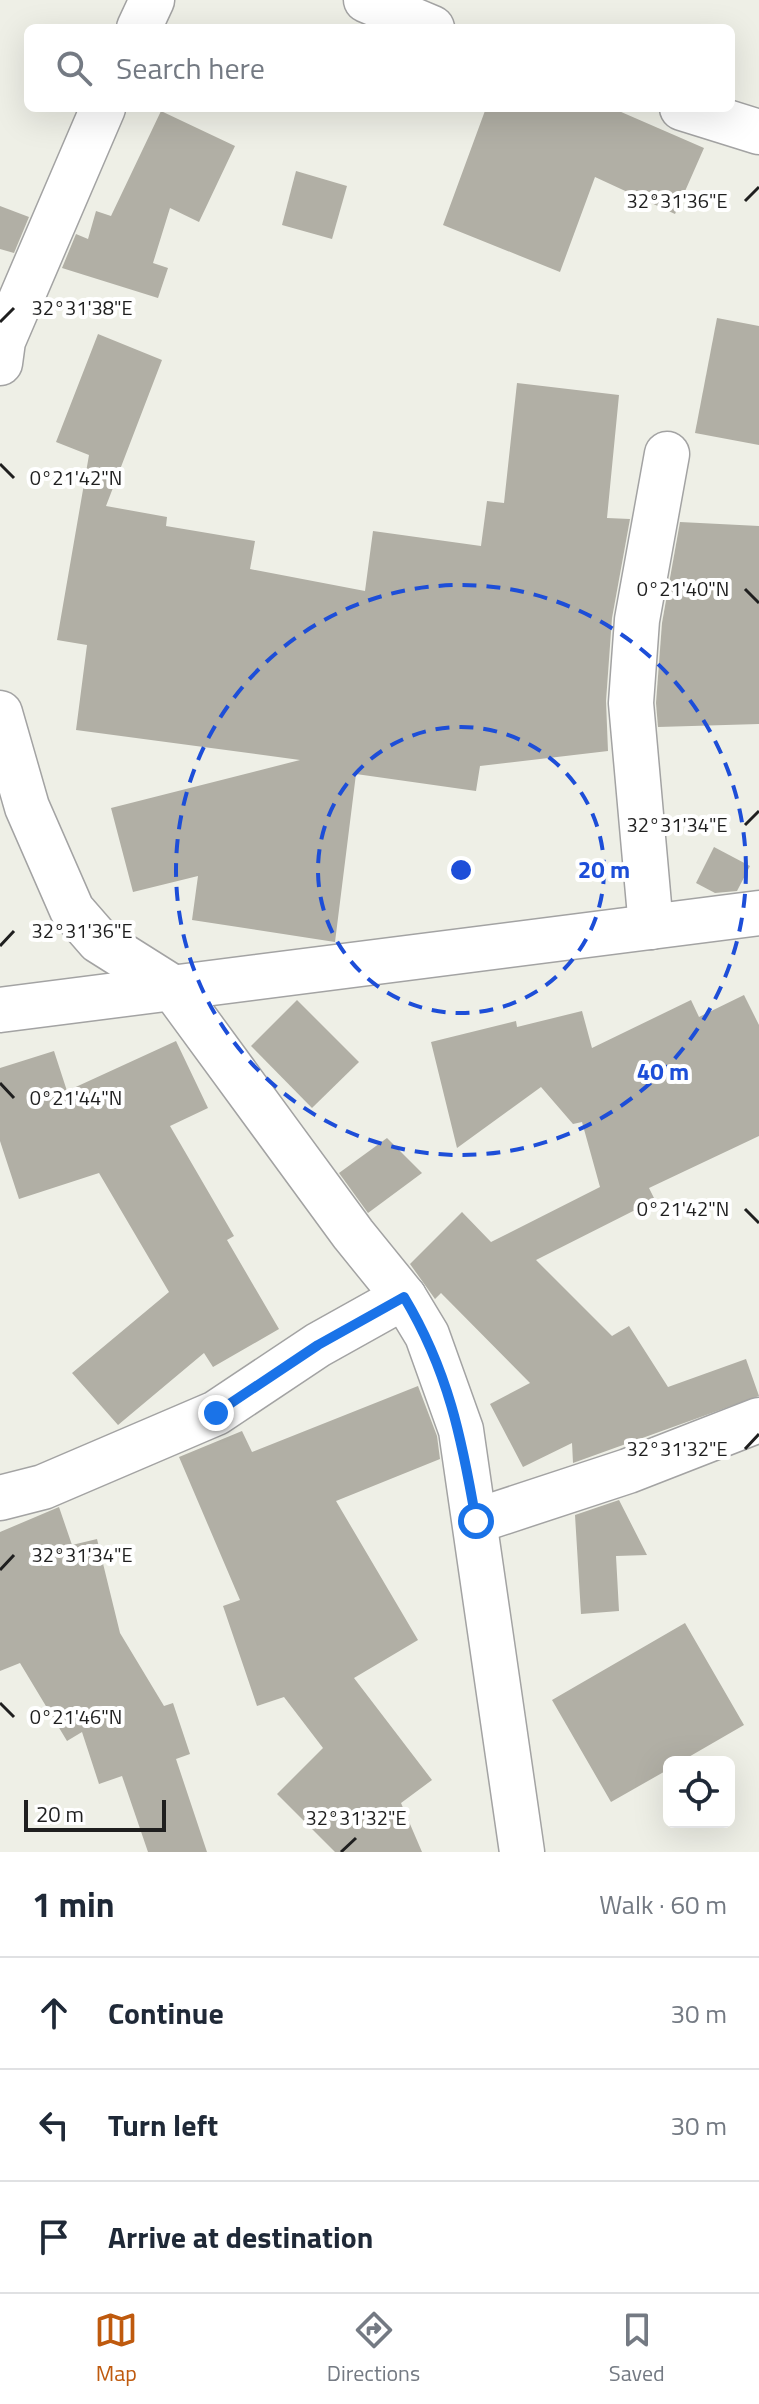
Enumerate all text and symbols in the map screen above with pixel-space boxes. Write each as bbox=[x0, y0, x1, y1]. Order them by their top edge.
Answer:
search box bbox=[24, 24, 735, 112]
text: Search here bbox=[116, 45, 265, 91]
icon: search bbox=[52, 46, 96, 90]
text: 32°31'36"E bbox=[626, 185, 728, 216]
text: 32°31'38"E bbox=[31, 292, 133, 323]
text: 0°21'42"N bbox=[30, 462, 122, 493]
text: 0°21'40"N bbox=[637, 573, 729, 604]
text: 32°31'34"E bbox=[626, 809, 728, 840]
text: 20 m bbox=[578, 851, 630, 887]
centre of rings bbox=[447, 856, 475, 884]
text: 32°31'36"E bbox=[31, 915, 133, 946]
text: 40 m bbox=[637, 1053, 689, 1089]
text: 0°21'44"N bbox=[30, 1082, 122, 1113]
text: 0°21'42"N bbox=[637, 1193, 729, 1224]
route end bbox=[198, 1395, 234, 1431]
text: 32°31'32"E bbox=[626, 1433, 728, 1464]
route start bbox=[458, 1503, 494, 1539]
text: 32°31'34"E bbox=[31, 1539, 133, 1570]
text: 0°21'46"N bbox=[30, 1701, 122, 1732]
map controls bbox=[663, 1756, 735, 1828]
button: locate bbox=[663, 1756, 735, 1828]
scale bar bbox=[24, 1796, 166, 1832]
text: 20 m bbox=[36, 1797, 84, 1831]
text: 32°31'32"E bbox=[305, 1802, 407, 1833]
text: 1 min bbox=[32, 1878, 115, 1930]
text: Walk · 60 m bbox=[599, 1885, 727, 1924]
text: Continue bbox=[108, 1990, 224, 2036]
icon: ahead bbox=[32, 1991, 76, 2035]
text: 30 m bbox=[670, 1994, 727, 2033]
text: Turn left bbox=[108, 2102, 218, 2148]
icon: left bbox=[32, 2103, 76, 2147]
text: 30 m bbox=[670, 2106, 727, 2145]
text: Arrive at destination bbox=[108, 2214, 373, 2260]
icon: arrive bbox=[32, 2215, 76, 2259]
tab: Map bbox=[94, 2308, 138, 2390]
tab: Directions bbox=[327, 2308, 420, 2390]
tab: Saved bbox=[609, 2308, 665, 2390]

